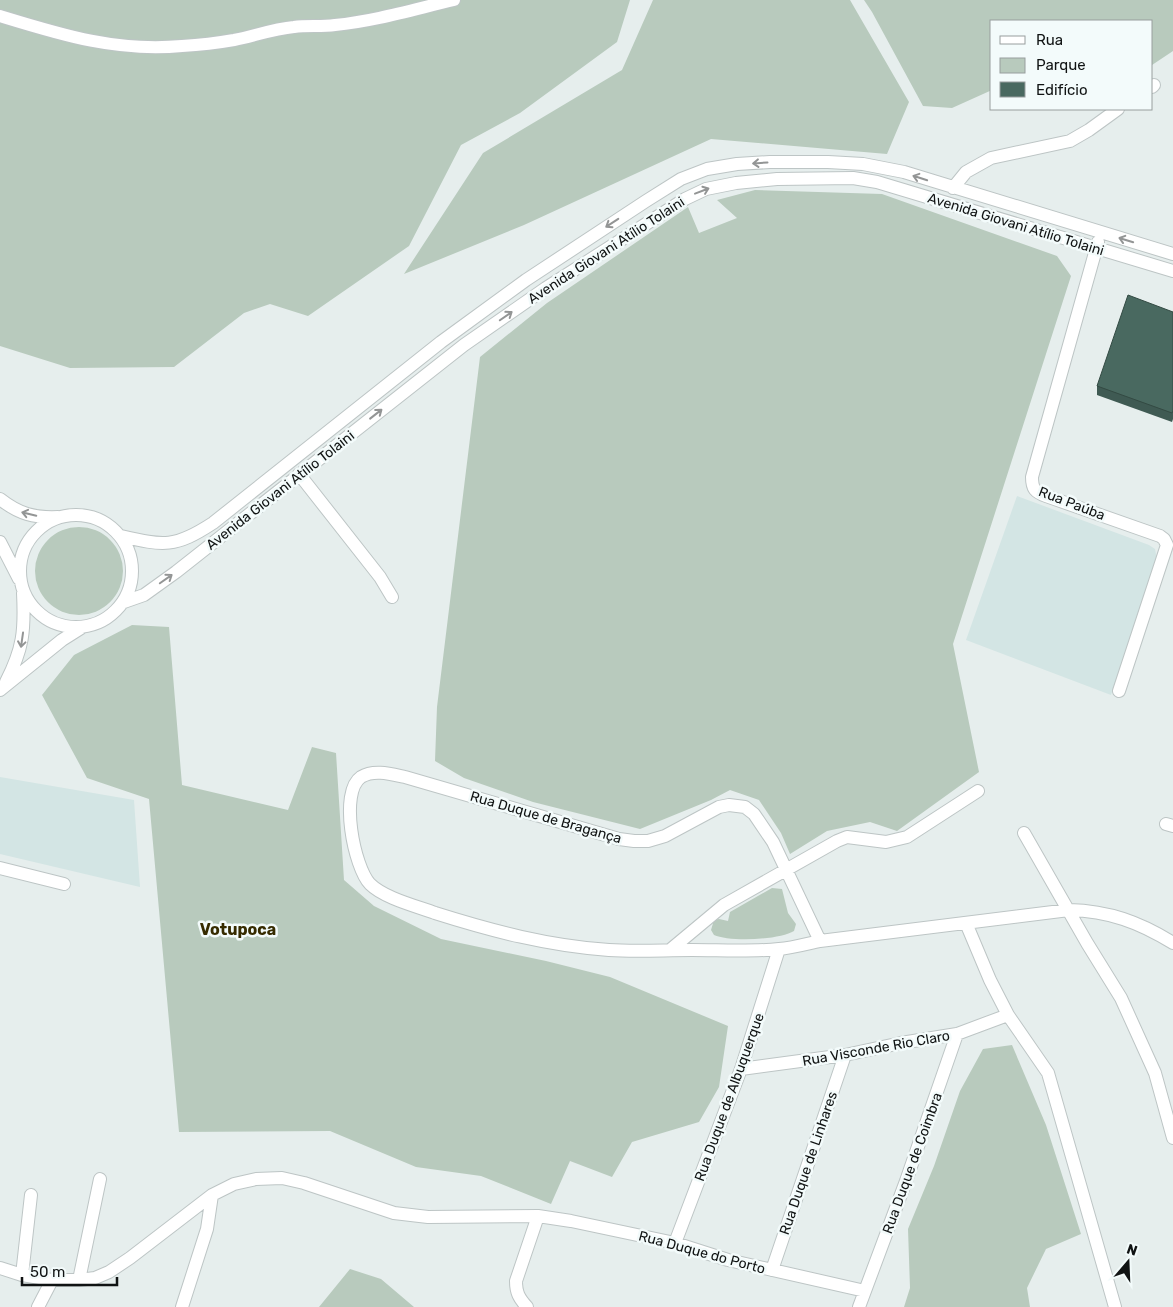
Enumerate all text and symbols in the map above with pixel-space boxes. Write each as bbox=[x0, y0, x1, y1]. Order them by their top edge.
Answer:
legend bbox=[990, 20, 1153, 110]
text: Rua bbox=[1036, 31, 1063, 49]
text: Parque bbox=[1036, 56, 1086, 74]
text: Edifício bbox=[1036, 81, 1088, 99]
one-way arrow bbox=[752, 158, 768, 167]
one-way arrow bbox=[913, 172, 929, 182]
one-way arrow bbox=[694, 186, 709, 196]
street label: Avenida Giovani Atílio Tolaini bbox=[926, 190, 1106, 259]
street label: Avenida Giovani Atílio Tolaini bbox=[525, 193, 688, 308]
one-way arrow bbox=[606, 218, 620, 228]
one-way arrow bbox=[1119, 234, 1135, 244]
one-way arrow bbox=[499, 311, 513, 321]
one-way arrow bbox=[369, 408, 382, 419]
street label: Avenida Giovani Atílio Tolaini bbox=[203, 427, 358, 554]
street label: Rua Paúba bbox=[1036, 483, 1107, 524]
one-way arrow bbox=[22, 509, 38, 518]
one-way arrow bbox=[159, 574, 173, 584]
one-way arrow bbox=[17, 631, 27, 647]
street label: Rua Duque de Bragança bbox=[468, 788, 624, 847]
district label: Votupoca bbox=[200, 920, 276, 939]
street label: Rua Duque de Albuquerque bbox=[691, 1010, 768, 1184]
street label: Rua Visconde Rio Claro bbox=[801, 1027, 951, 1070]
street label: Rua Duque de Linhares bbox=[776, 1089, 841, 1237]
street label: Rua Duque de Coimbra bbox=[879, 1090, 946, 1236]
street label: Rua Duque do Porto bbox=[637, 1227, 767, 1278]
north arrow bbox=[1103, 1237, 1153, 1287]
text: N bbox=[1125, 1241, 1140, 1260]
scale bar bbox=[22, 1254, 118, 1286]
text: 50 m bbox=[30, 1263, 65, 1281]

